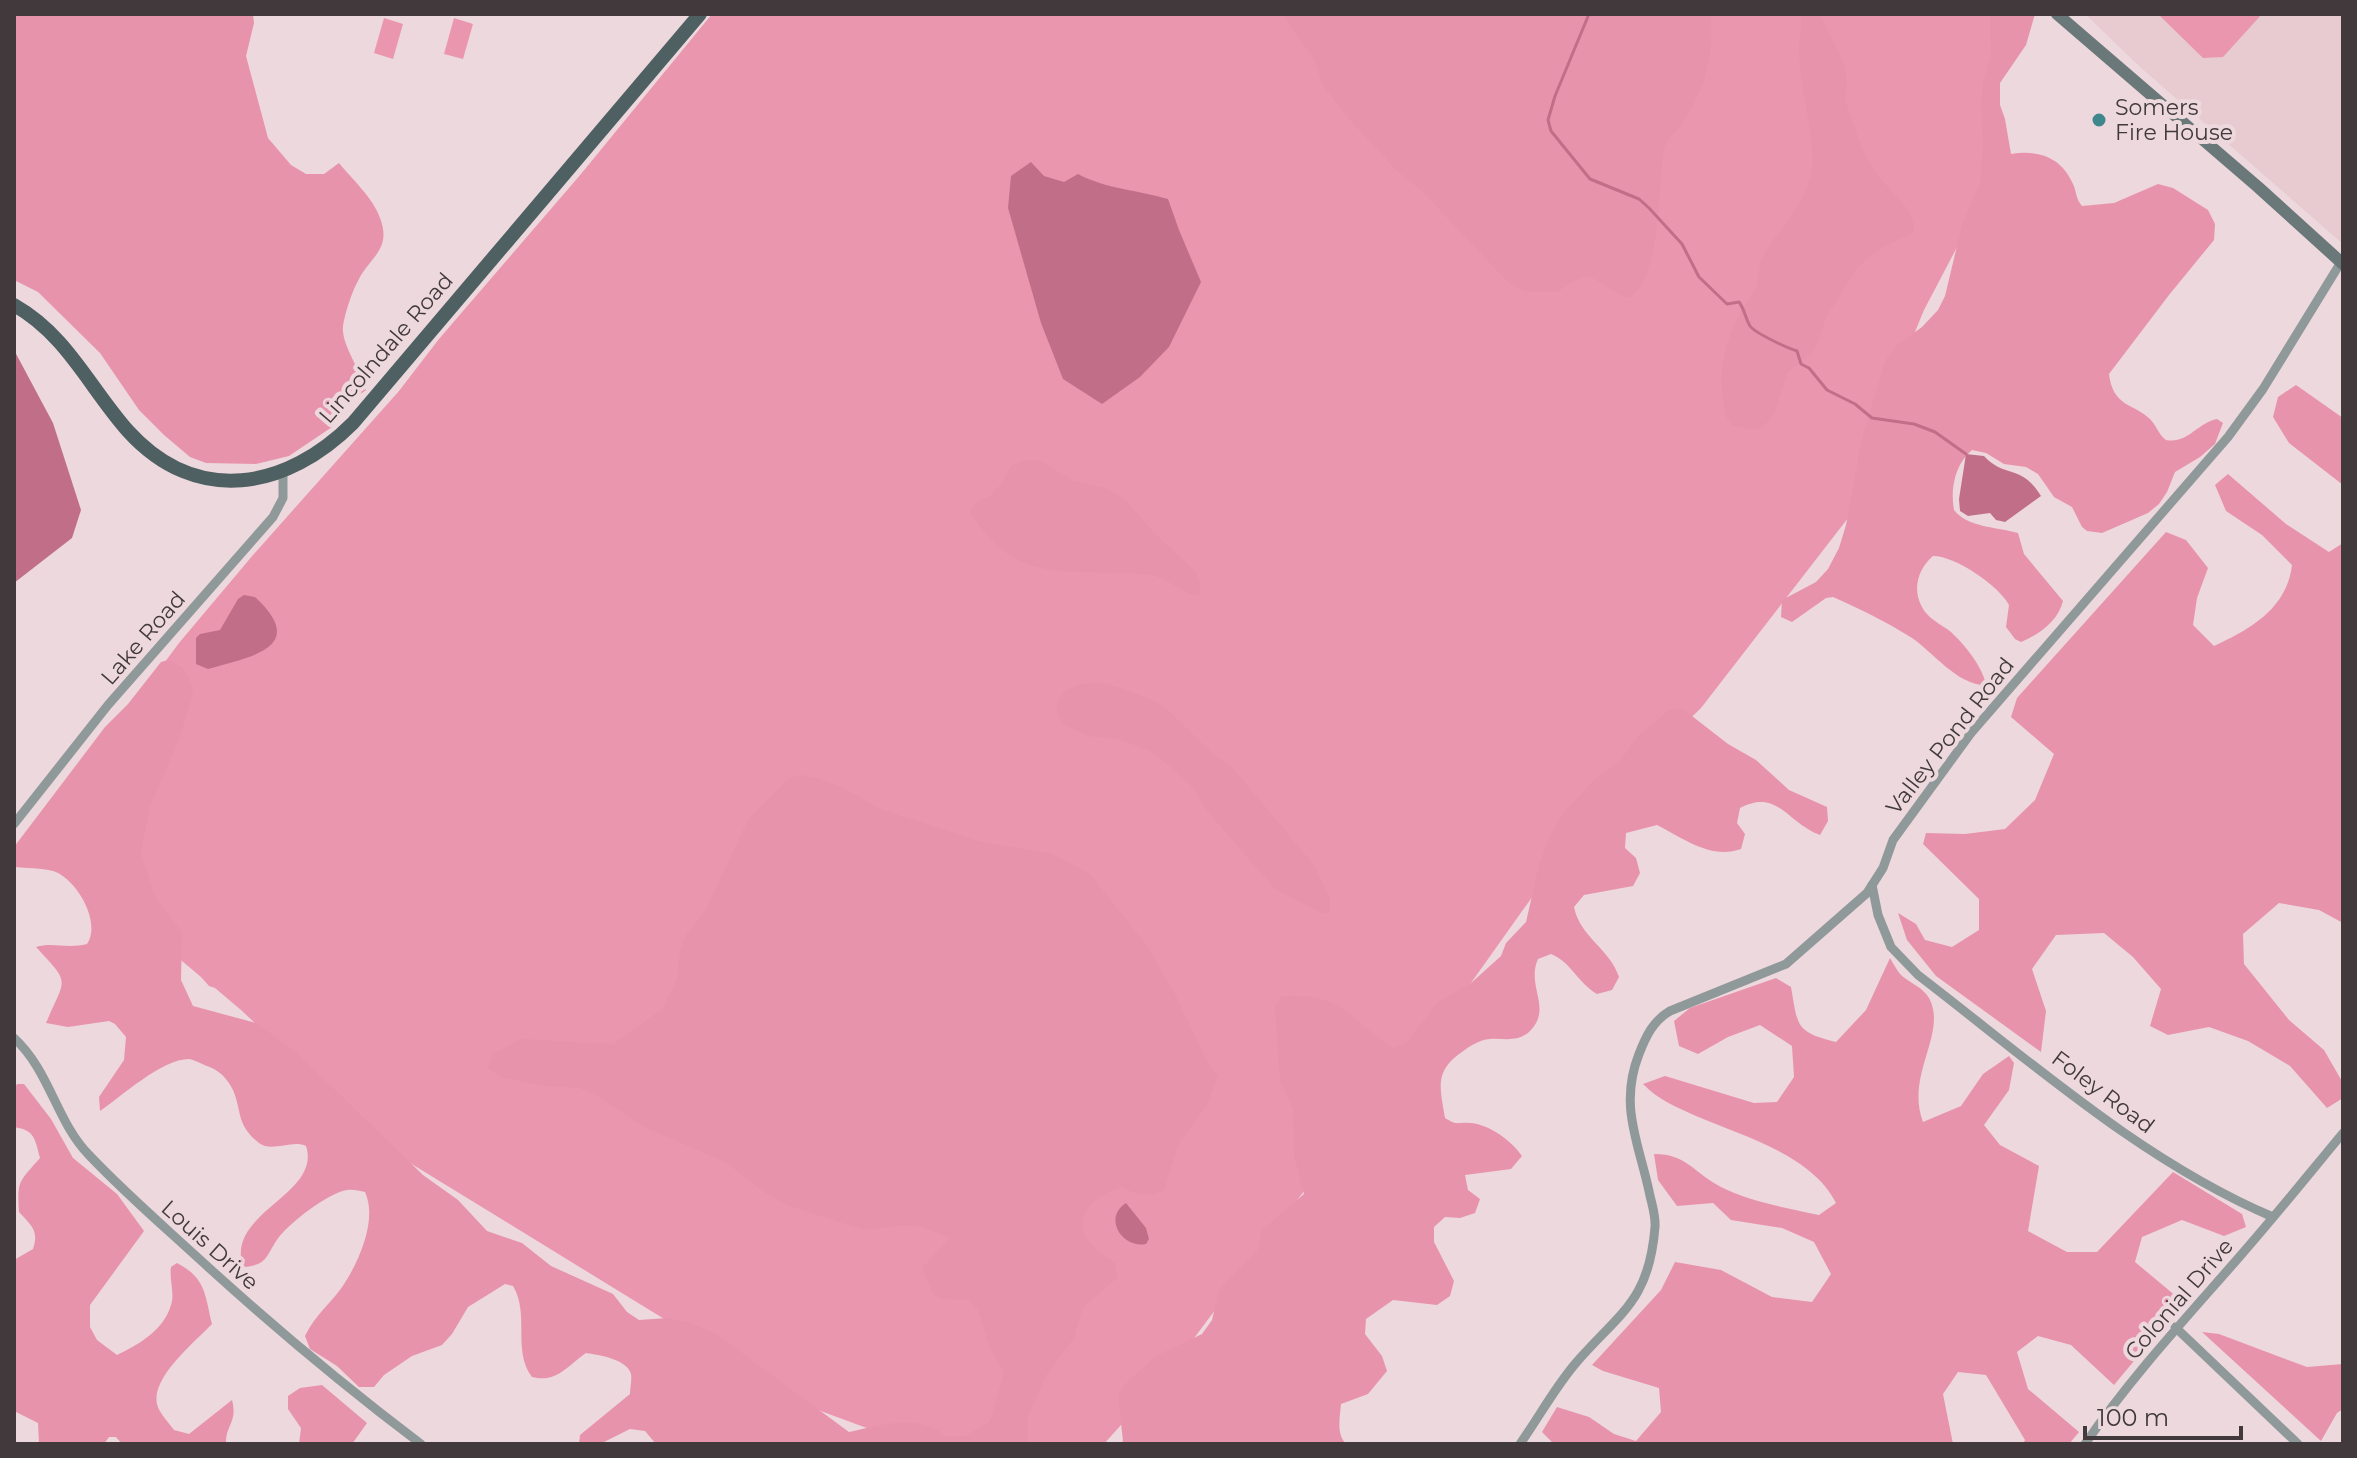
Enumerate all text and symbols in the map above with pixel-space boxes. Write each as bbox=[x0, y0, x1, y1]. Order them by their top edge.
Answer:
place label: Somers Fire House bbox=[2115, 94, 2233, 146]
marker: Somers Fire House bbox=[2090, 111, 2108, 129]
street label: Lincolndale Road bbox=[313, 267, 459, 429]
street label: Lake Road bbox=[95, 586, 191, 690]
street label: Valley Pond Road bbox=[1880, 652, 2020, 820]
street label: Foley Road bbox=[2046, 1045, 2160, 1139]
street label: Louis Drive bbox=[156, 1194, 264, 1296]
street label: Colonial Drive bbox=[2119, 1233, 2239, 1365]
scale bar bbox=[2085, 1390, 2241, 1440]
text: 100 m bbox=[2097, 1403, 2169, 1432]

